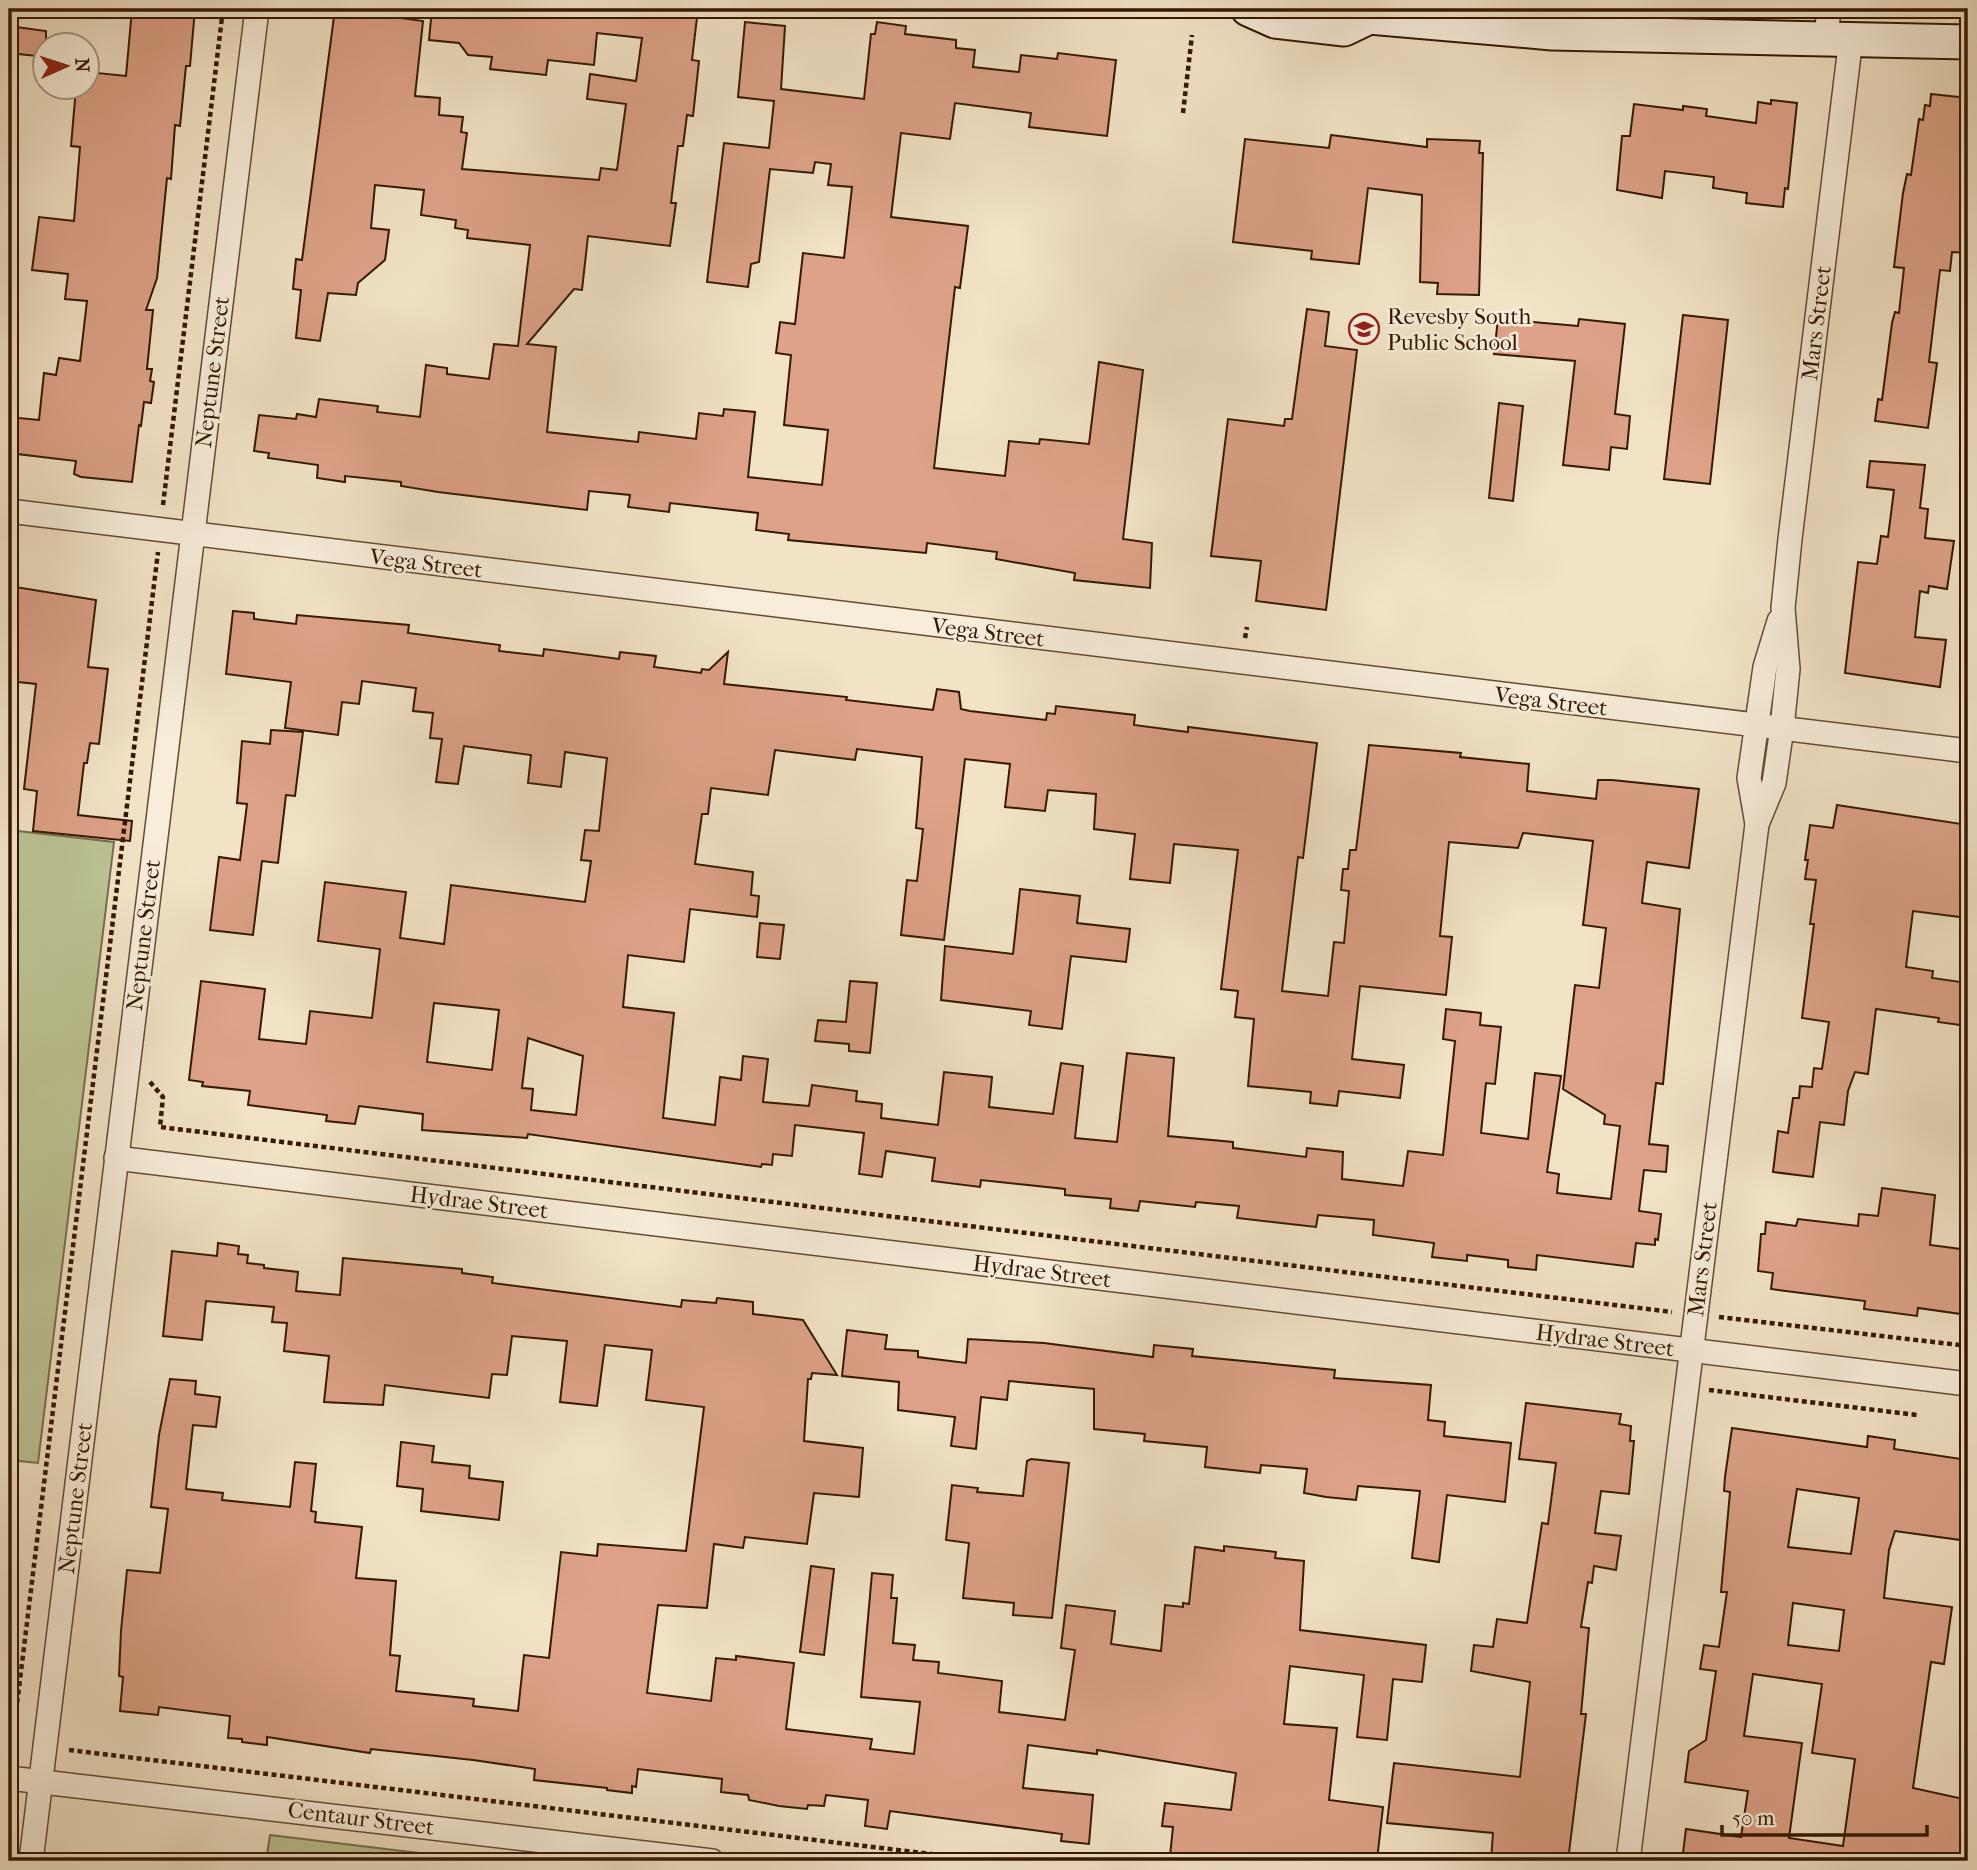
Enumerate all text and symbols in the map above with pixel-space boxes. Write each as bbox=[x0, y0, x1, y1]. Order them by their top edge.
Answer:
north arrow bbox=[32, 32, 102, 102]
text: N bbox=[71, 57, 93, 74]
street label: Mars Street bbox=[1796, 264, 1837, 382]
street label: Neptune Street bbox=[190, 295, 235, 449]
place label: Revesby South Public School bbox=[1387, 303, 1532, 356]
school or university icon: Revesby South Public School bbox=[1347, 312, 1381, 346]
street label: Vega Street bbox=[367, 543, 484, 584]
street label: Vega Street bbox=[929, 612, 1046, 653]
street label: Vega Street bbox=[1492, 681, 1609, 722]
street label: Neptune Street bbox=[121, 858, 166, 1012]
street label: Hydrae Street bbox=[408, 1181, 550, 1224]
street label: Mars Street bbox=[1682, 1200, 1723, 1318]
street label: Hydrae Street bbox=[971, 1250, 1113, 1293]
street label: Hydrae Street bbox=[1534, 1319, 1676, 1362]
street label: Neptune Street bbox=[53, 1421, 98, 1575]
scale bar bbox=[1722, 1793, 1926, 1837]
street label: Centaur Street bbox=[286, 1796, 436, 1841]
text: 50 m bbox=[1732, 1806, 1775, 1830]

